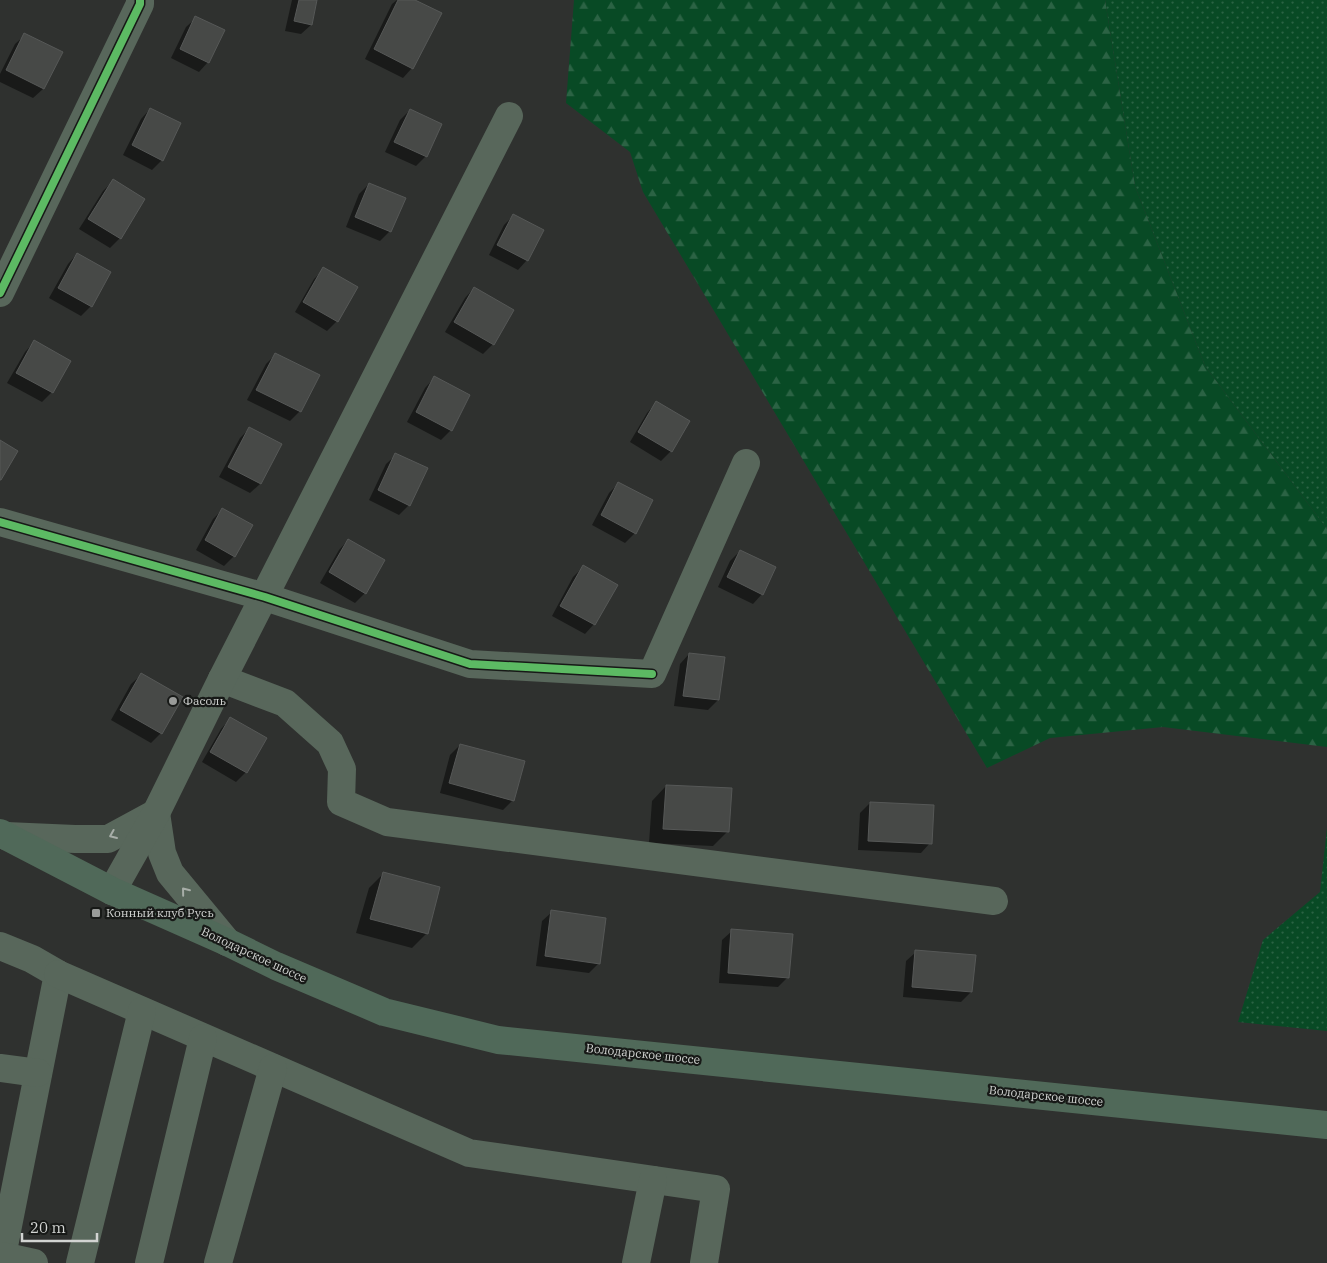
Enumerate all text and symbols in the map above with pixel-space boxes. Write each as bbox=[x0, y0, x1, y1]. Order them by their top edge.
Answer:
place label: Фасоль bbox=[183, 693, 227, 708]
marker: Фасоль bbox=[167, 695, 179, 707]
one-way arrow bbox=[109, 829, 118, 840]
one-way arrow bbox=[182, 888, 190, 897]
place label: Конный клуб Русь bbox=[106, 905, 214, 920]
marker: Конный клуб Русь bbox=[90, 907, 102, 919]
street label: Володарское шоссе bbox=[199, 923, 309, 986]
street label: Володарское шоссе bbox=[585, 1040, 701, 1067]
street label: Володарское шоссе bbox=[988, 1082, 1104, 1109]
scale bar bbox=[22, 1210, 98, 1242]
text: 20 m bbox=[30, 1218, 66, 1237]

